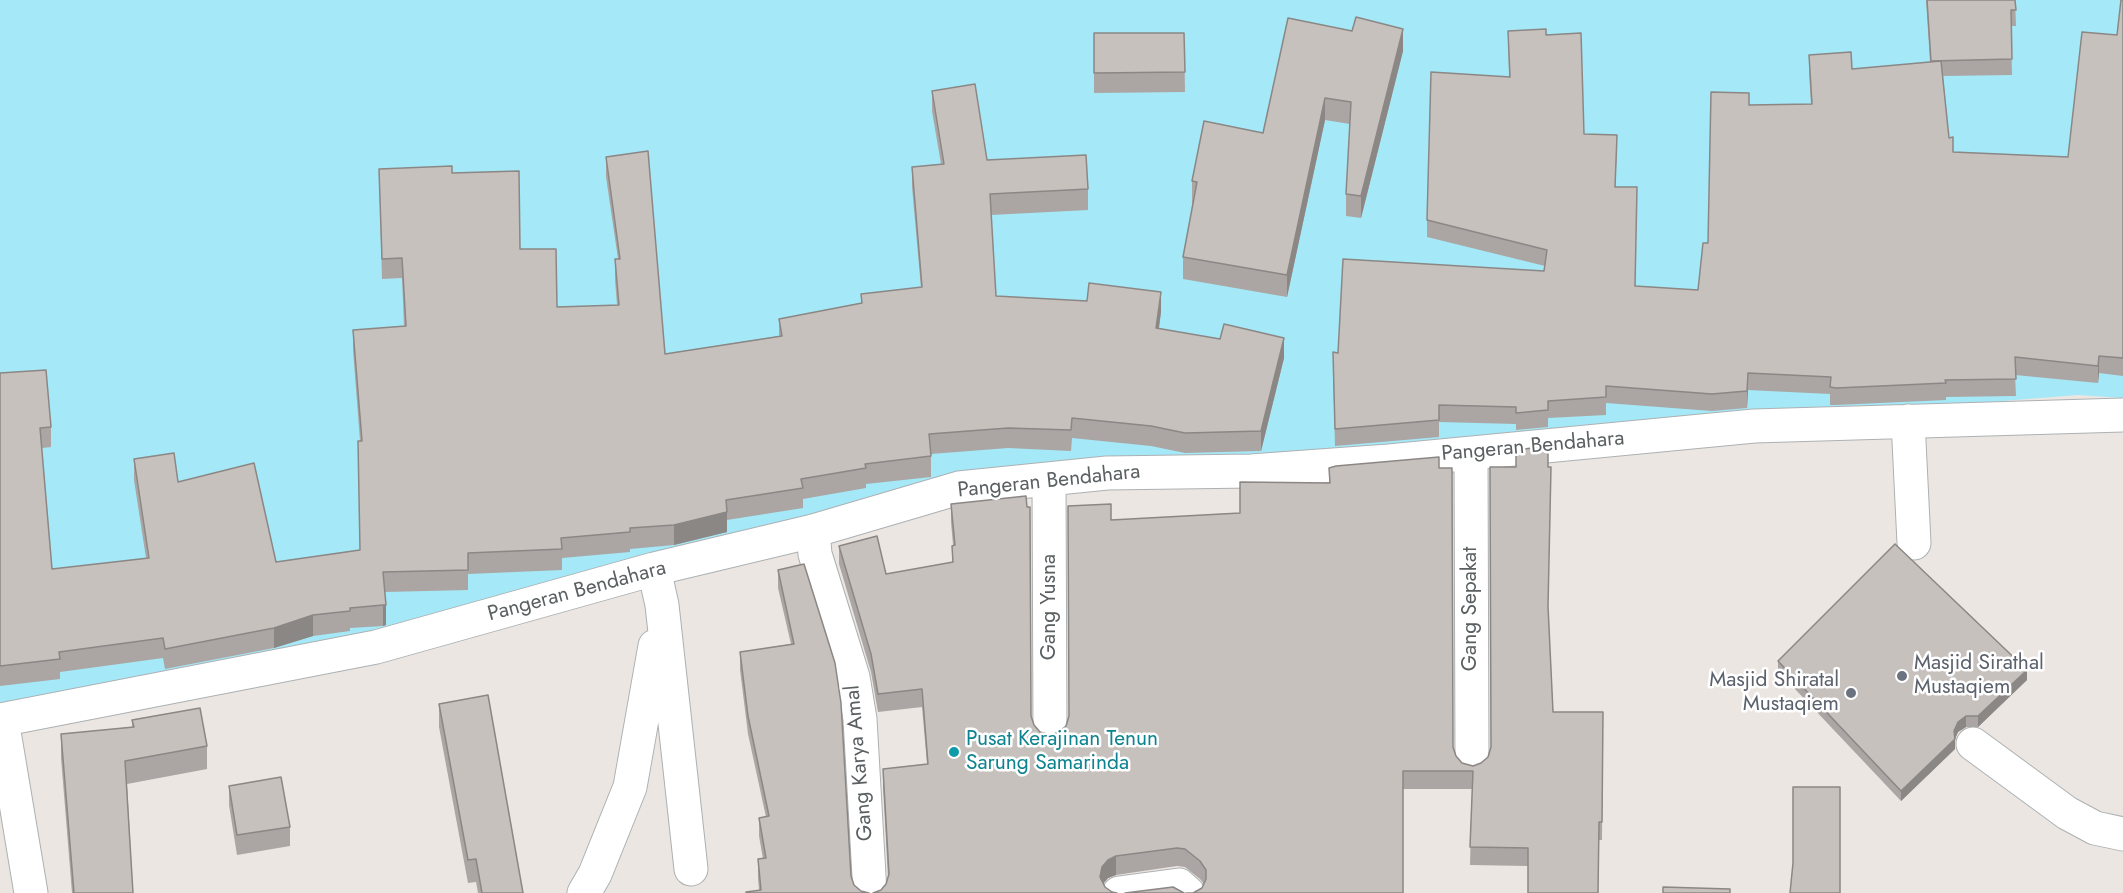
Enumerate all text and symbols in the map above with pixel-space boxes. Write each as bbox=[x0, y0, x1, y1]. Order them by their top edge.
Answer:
street label: Pangeran Bendahara bbox=[1441, 426, 1625, 468]
street label: Pangeran Bendahara bbox=[956, 460, 1142, 504]
street label: Gang Sepakat bbox=[1458, 547, 1484, 671]
street label: Gang Yusna bbox=[1037, 554, 1063, 660]
street label: Pangeran Bendahara bbox=[485, 556, 669, 628]
place label: Masjid Sirathal Mustaqiem bbox=[1914, 651, 2044, 701]
place label: Masjid Shiratal Mustaqiem bbox=[1709, 668, 1839, 718]
marker: Masjid Sirathal Mustaqiem bbox=[1895, 669, 1909, 683]
street label: Gang Karya Amal bbox=[841, 684, 879, 842]
marker: Masjid Shiratal Mustaqiem bbox=[1844, 686, 1858, 700]
place label: Pusat Kerajinan Tenun Sarung Samarinda bbox=[966, 727, 1158, 777]
marker: Pusat Kerajinan Tenun Sarung Samarinda bbox=[947, 745, 961, 759]

